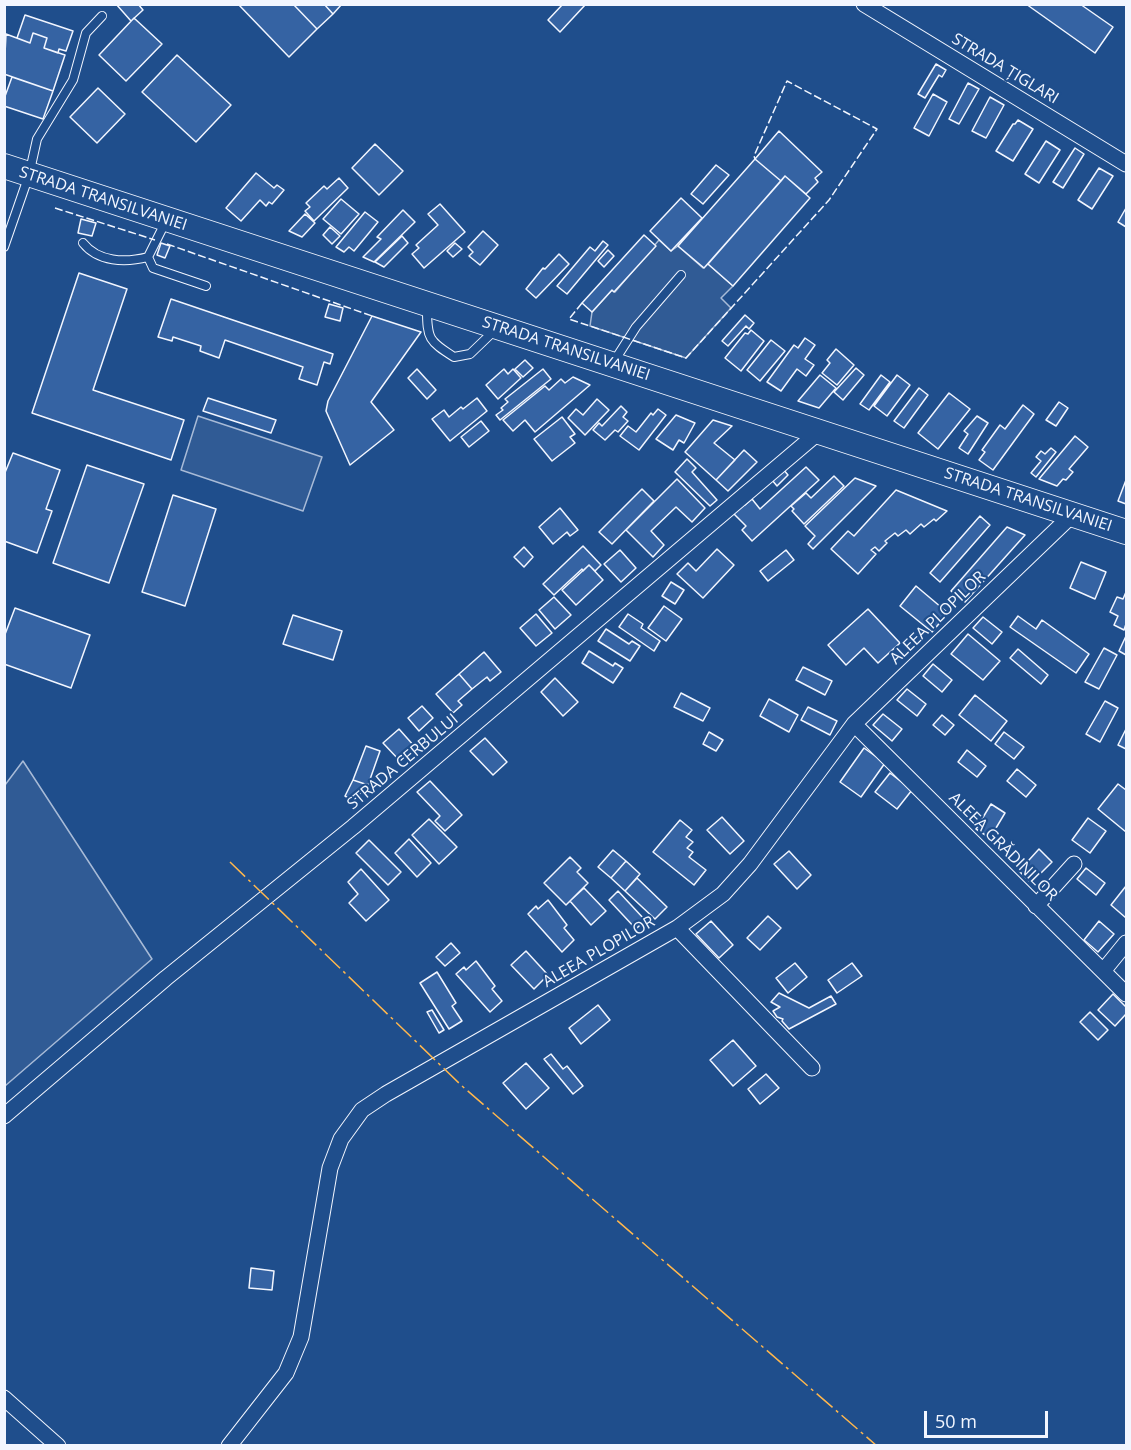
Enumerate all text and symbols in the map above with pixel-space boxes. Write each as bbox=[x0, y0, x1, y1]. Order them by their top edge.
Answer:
street label: STRADA ȚIGLARI bbox=[948, 30, 1062, 108]
street label: STRADA TRANSILVANIEI bbox=[17, 163, 189, 235]
street label: STRADA TRANSILVANIEI bbox=[480, 313, 652, 385]
street label: STRADA TRANSILVANIEI bbox=[942, 464, 1114, 536]
street label: ALEEA PLOPILOR bbox=[886, 567, 990, 669]
street label: STRADA CERBULUI bbox=[344, 710, 462, 814]
street label: ALEEA GRĂDINILOR bbox=[945, 789, 1061, 905]
street label: ALEEA PLOPILOR bbox=[540, 912, 658, 992]
scale bar bbox=[927, 1399, 1052, 1437]
text: 50 m bbox=[935, 1409, 977, 1433]

